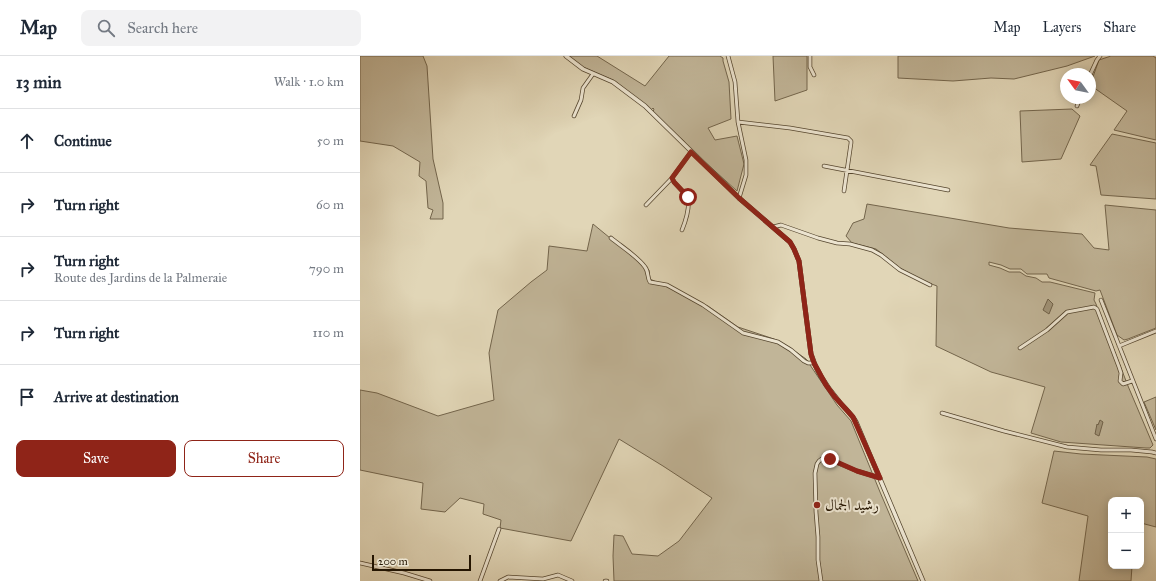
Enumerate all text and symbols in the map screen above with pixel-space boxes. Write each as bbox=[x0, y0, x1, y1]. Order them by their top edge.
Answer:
search box bbox=[81, 10, 361, 46]
text: Map bbox=[20, 16, 57, 39]
icon: search bbox=[95, 17, 117, 39]
text: Search here bbox=[127, 19, 198, 37]
text: Map bbox=[993, 19, 1021, 36]
text: Layers bbox=[1043, 19, 1081, 36]
text: Share bbox=[1103, 19, 1136, 36]
north arrow bbox=[1060, 68, 1096, 104]
text: 13 min bbox=[16, 72, 61, 93]
text: Walk · 1.0 km bbox=[274, 74, 344, 90]
icon: ahead bbox=[16, 130, 38, 152]
text: Continue bbox=[54, 132, 112, 150]
text: 50 m bbox=[317, 133, 344, 149]
route start bbox=[679, 188, 697, 206]
icon: right bbox=[16, 194, 38, 216]
text: Turn right bbox=[54, 196, 119, 214]
text: 60 m bbox=[316, 197, 344, 213]
text: Turn right bbox=[54, 252, 119, 270]
icon: right bbox=[16, 258, 38, 280]
text: 790 m bbox=[309, 261, 344, 277]
text: Route des Jardins de la Palmeraie bbox=[54, 270, 227, 286]
icon: right bbox=[16, 322, 38, 344]
text: Turn right bbox=[54, 324, 119, 342]
text: 110 m bbox=[312, 325, 344, 341]
icon: arrive bbox=[16, 386, 38, 408]
text: Arrive at destination bbox=[54, 388, 179, 406]
button: Save bbox=[16, 440, 176, 477]
button: Share bbox=[184, 440, 344, 477]
route end bbox=[821, 450, 839, 468]
place label: رشيد الجمال bbox=[825, 496, 879, 514]
map controls bbox=[1108, 497, 1144, 569]
button: + bbox=[1108, 497, 1144, 533]
marker: رشيد الجمال bbox=[812, 500, 822, 510]
button: − bbox=[1108, 533, 1144, 569]
scale bar bbox=[372, 553, 471, 572]
text: 200 m bbox=[378, 555, 408, 568]

